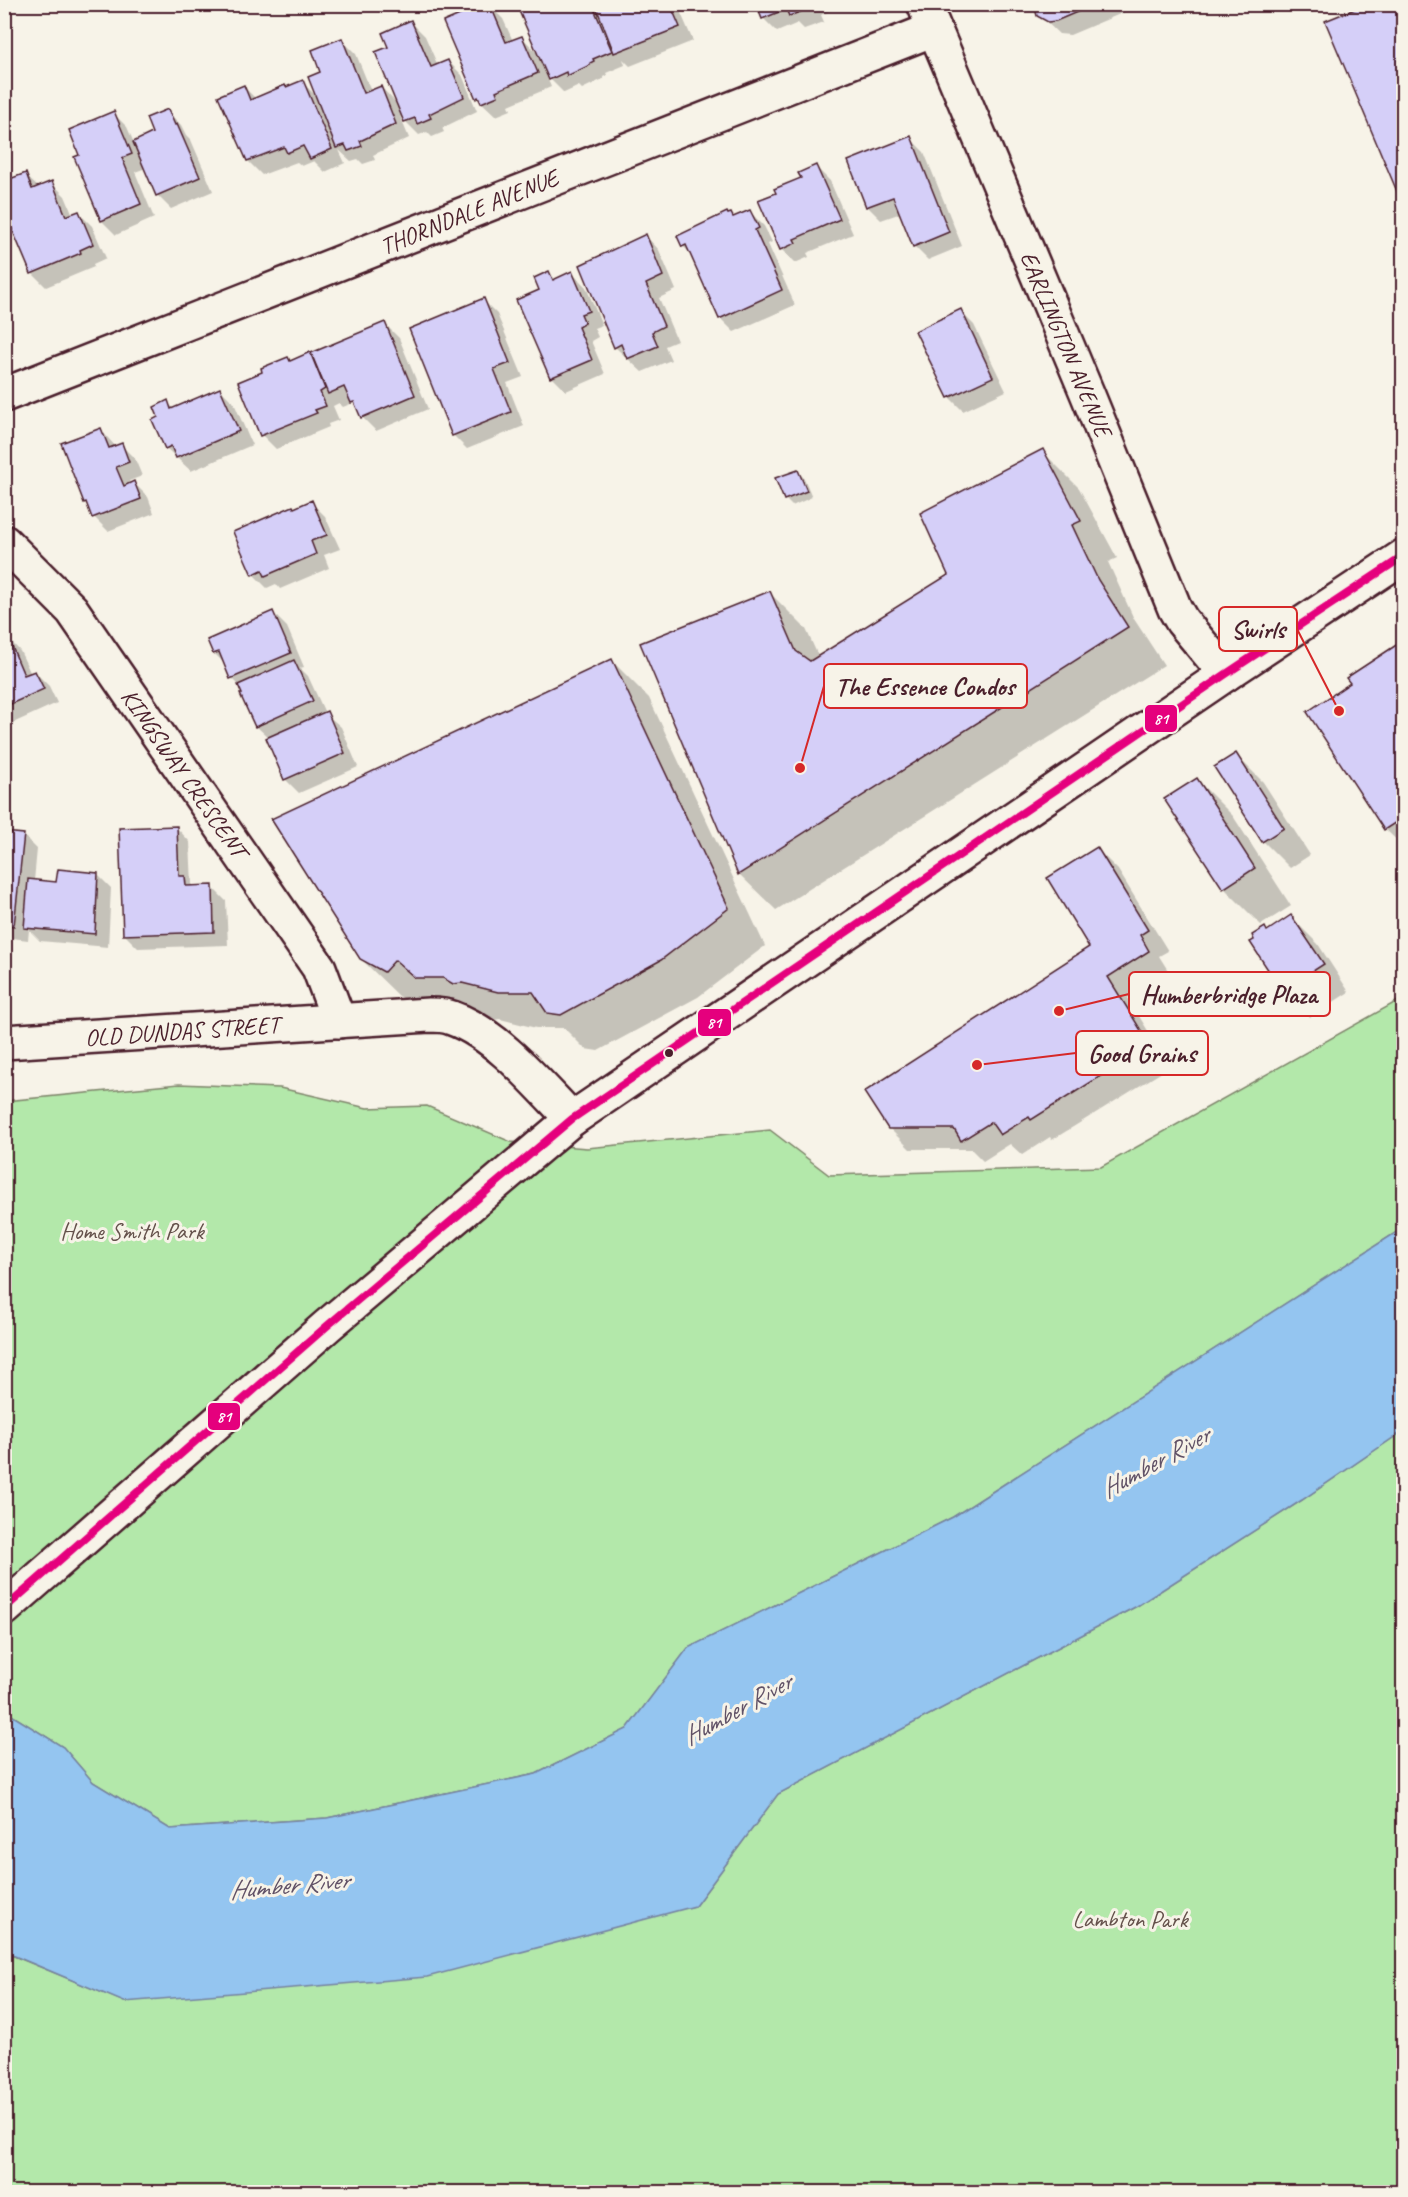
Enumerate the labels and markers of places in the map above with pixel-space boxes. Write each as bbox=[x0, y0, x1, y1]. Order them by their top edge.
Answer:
callout: Swirls bbox=[1219, 607, 1297, 651]
callout: The Essence Condos bbox=[824, 664, 1027, 708]
callout: Humberbridge Plaza bbox=[1129, 972, 1330, 1016]
callout: Good Grains bbox=[1076, 1031, 1208, 1075]
unlabelled marker bbox=[663, 1047, 675, 1059]

